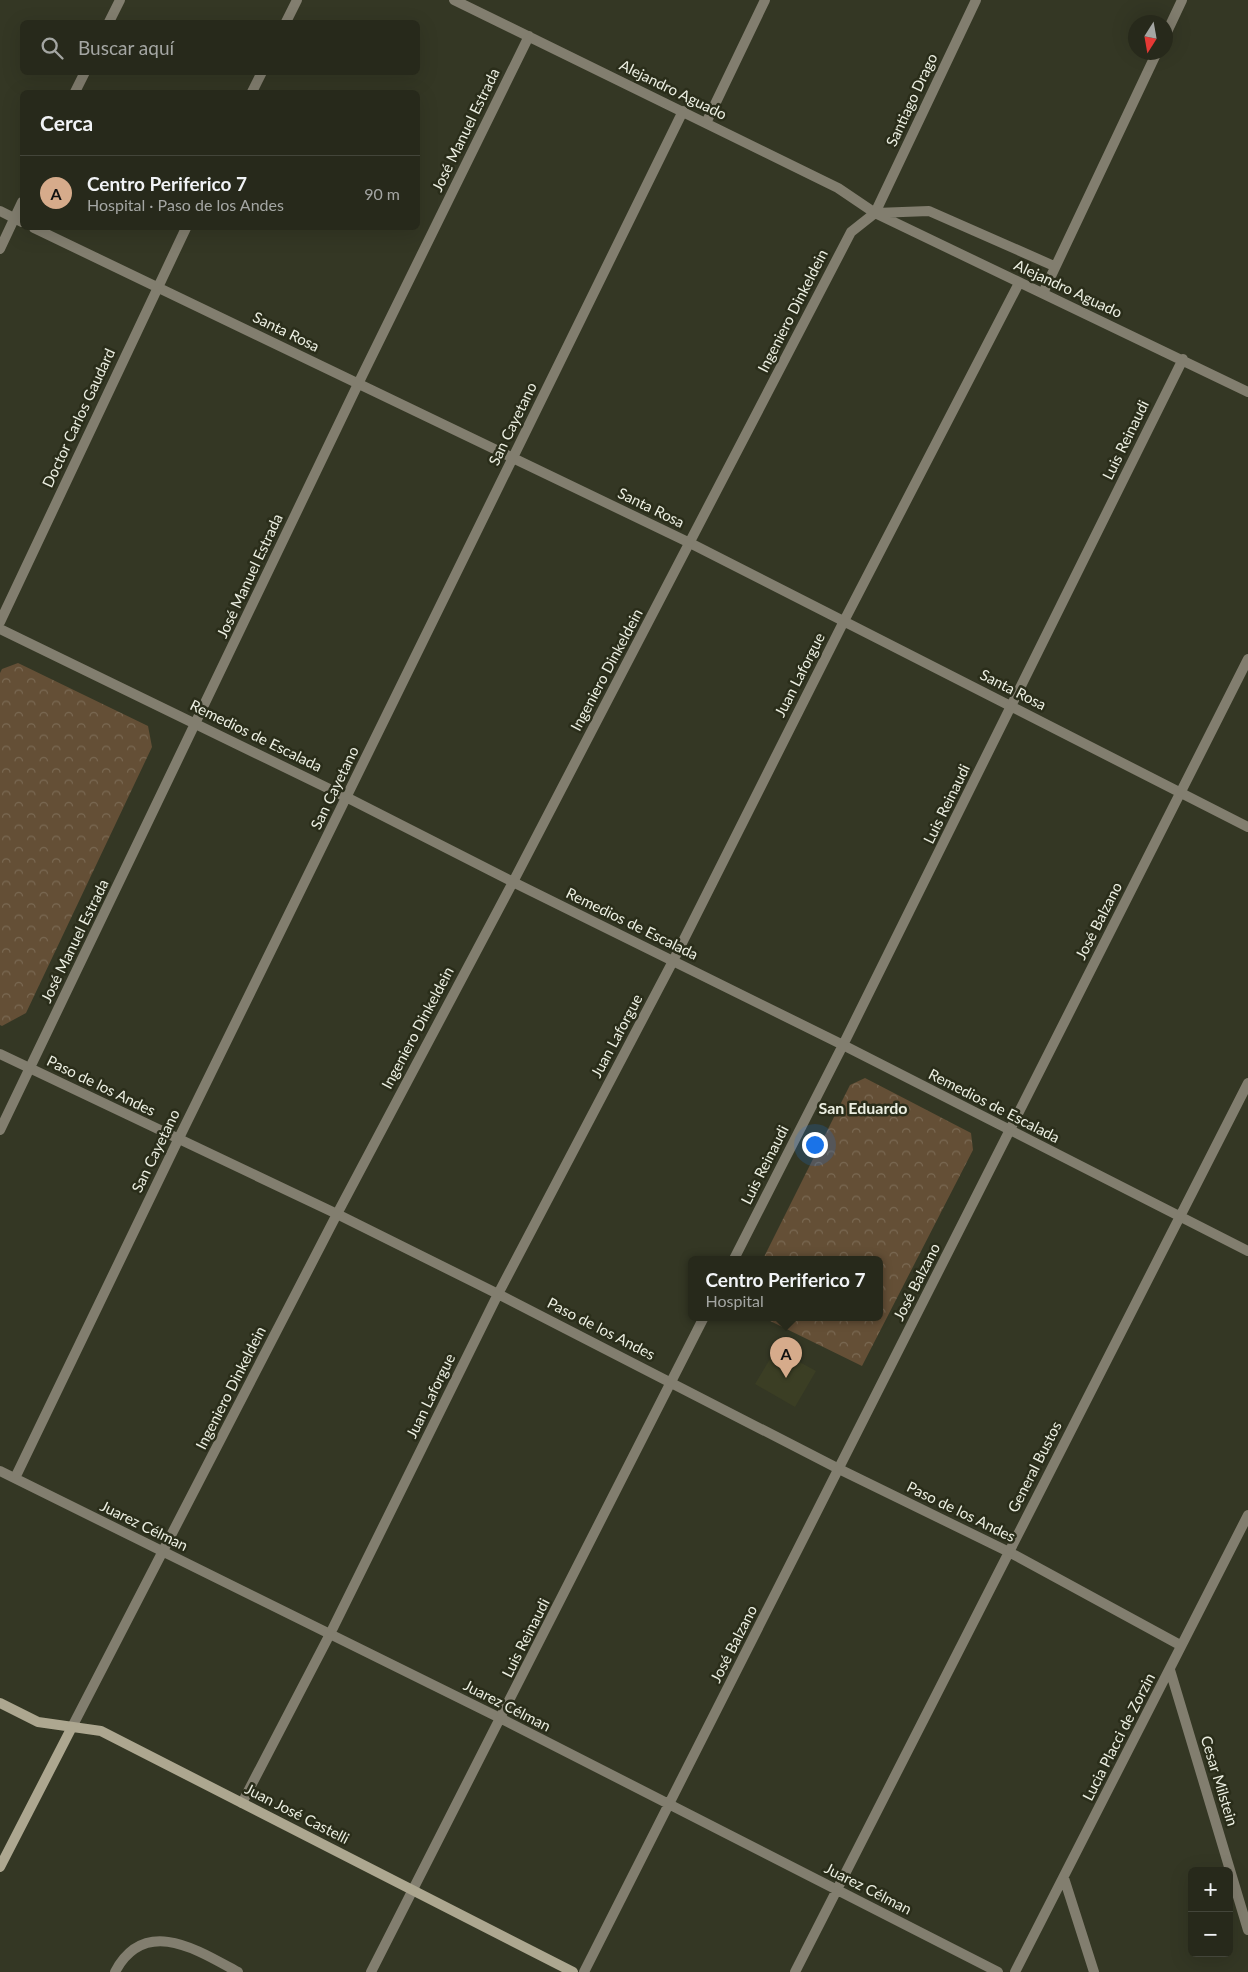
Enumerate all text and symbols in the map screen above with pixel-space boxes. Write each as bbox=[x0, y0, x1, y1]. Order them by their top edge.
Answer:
north arrow bbox=[1128, 15, 1173, 60]
search box bbox=[20, 20, 420, 75]
icon: search bbox=[38, 34, 66, 62]
text: Buscar aquí bbox=[78, 36, 174, 59]
street label: Santiago Drago bbox=[882, 50, 941, 149]
street label: Alejandro Aguado bbox=[617, 55, 730, 123]
street label: José Manuel Estrada bbox=[427, 65, 503, 194]
text: Cerca bbox=[40, 110, 93, 135]
text: Centro Periferico 7 bbox=[87, 172, 247, 195]
text: A bbox=[50, 184, 62, 203]
text: 90 m bbox=[364, 184, 400, 203]
text: Hospital · Paso de los Andes bbox=[87, 195, 284, 214]
street label: Ingeniero Dinkeldein bbox=[753, 246, 831, 375]
street label: Alejandro Aguado bbox=[1012, 255, 1125, 321]
street label: Santa Rosa bbox=[250, 307, 323, 355]
street label: Doctor Carlos Gaudard bbox=[38, 345, 118, 490]
street label: San Cayetano bbox=[484, 379, 540, 468]
street label: Luis Reinaudi bbox=[1098, 397, 1152, 482]
street label: Santa Rosa bbox=[615, 483, 688, 531]
street label: José Manuel Estrada bbox=[212, 511, 286, 641]
street label: Ingeniero Dinkeldein bbox=[566, 605, 646, 734]
street label: Juan Laforgue bbox=[770, 629, 828, 720]
street label: Santa Rosa bbox=[977, 665, 1050, 713]
street label: Remedios de Escalada bbox=[188, 695, 325, 775]
street label: San Cayetano bbox=[306, 743, 362, 832]
street label: Luis Reinaudi bbox=[919, 761, 973, 846]
street label: José Manuel Estrada bbox=[36, 876, 112, 1005]
street label: José Balzano bbox=[1071, 879, 1125, 962]
street label: Remedios de Escalada bbox=[564, 883, 701, 963]
street label: Ingeniero Dinkeldein bbox=[377, 963, 457, 1092]
street label: Juan Laforgue bbox=[587, 991, 646, 1080]
street label: Paso de los Andes bbox=[44, 1051, 159, 1119]
street label: Remedios de Escalada bbox=[926, 1064, 1063, 1146]
district label: San Eduardo bbox=[819, 1098, 907, 1117]
street label: San Cayetano bbox=[127, 1106, 183, 1195]
street label: Luis Reinaudi bbox=[737, 1122, 792, 1207]
your location bbox=[802, 1132, 828, 1158]
street label: José Balzano bbox=[889, 1240, 943, 1323]
popup bbox=[688, 1256, 883, 1321]
text: Centro Periferico 7 bbox=[705, 1268, 866, 1291]
text: Hospital bbox=[705, 1291, 764, 1310]
street label: Paso de los Andes bbox=[545, 1293, 658, 1363]
street label: Ingeniero Dinkeldein bbox=[191, 1323, 269, 1452]
pin: A bbox=[770, 1337, 802, 1378]
street label: Juan Laforgue bbox=[402, 1350, 458, 1441]
street label: General Bustos bbox=[1003, 1418, 1065, 1515]
street label: Paso de los Andes bbox=[904, 1477, 1019, 1545]
street label: Juarez Célman bbox=[98, 1496, 191, 1554]
street label: Luis Reinaudi bbox=[498, 1595, 553, 1680]
street label: José Balzano bbox=[706, 1602, 760, 1685]
street label: Lucia Placci de Zorzin bbox=[1078, 1670, 1158, 1803]
street label: Juarez Célman bbox=[461, 1675, 554, 1735]
street label: Cesar Milstein bbox=[1198, 1733, 1242, 1828]
street label: Juan José Castelli bbox=[242, 1779, 353, 1847]
street label: Juarez Célman bbox=[822, 1858, 915, 1918]
map controls bbox=[1188, 1867, 1233, 1957]
button: + bbox=[1188, 1867, 1233, 1912]
button: − bbox=[1188, 1912, 1233, 1957]

